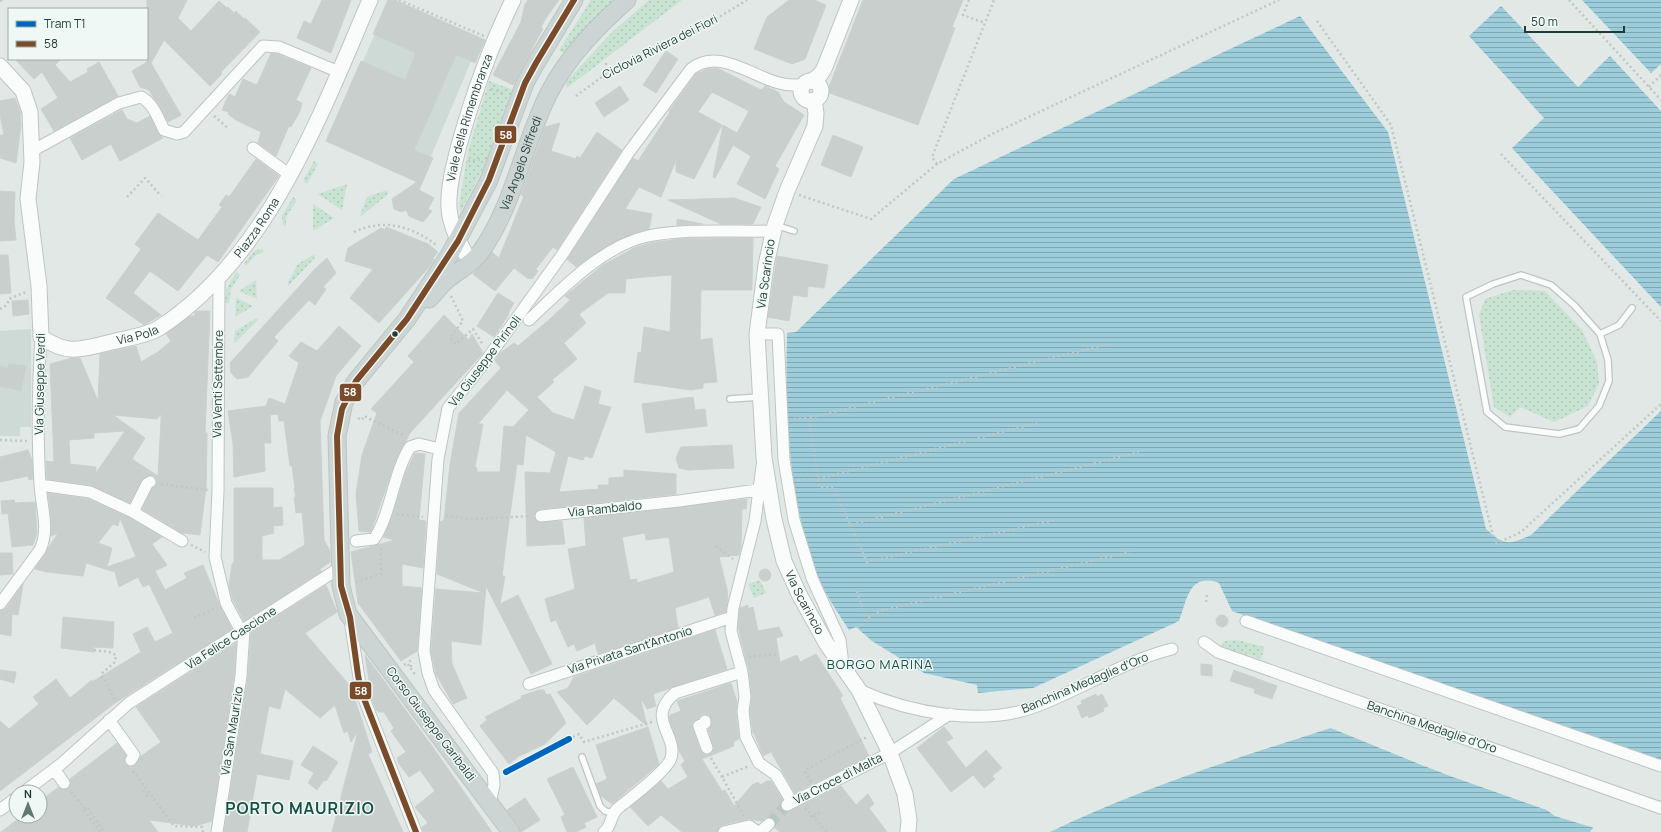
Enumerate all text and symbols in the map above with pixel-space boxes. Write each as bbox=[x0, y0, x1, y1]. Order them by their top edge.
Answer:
legend bbox=[8, 8, 148, 60]
scale bar bbox=[1525, 8, 1624, 34]
street label: Ciclovia Riviera dei Fiori bbox=[599, 10, 720, 83]
text: 50 m bbox=[1531, 13, 1558, 30]
text: Tram T1 bbox=[44, 15, 86, 32]
text: 58 bbox=[44, 35, 58, 52]
street label: Viale della Rimembranza bbox=[442, 51, 496, 183]
street label: Via Angelo Siffredi bbox=[496, 113, 546, 213]
line badge: 58 bbox=[494, 125, 517, 144]
text: 58 bbox=[499, 127, 513, 142]
street label: Piazza Roma bbox=[230, 194, 283, 261]
street label: Via Scarincio bbox=[752, 238, 779, 310]
street label: Via Giuseppe Pirinoli bbox=[444, 311, 525, 410]
street label: Via Pola bbox=[115, 321, 161, 349]
unlabelled marker bbox=[390, 329, 400, 339]
street label: Via Venti Settembre bbox=[208, 330, 227, 438]
street label: Via Giuseppe Verdi bbox=[30, 333, 49, 435]
line badge: 58 bbox=[339, 383, 362, 402]
text: 58 bbox=[343, 384, 357, 399]
street label: Via Rambaldo bbox=[567, 496, 643, 521]
street label: Via Scarincio bbox=[781, 567, 829, 637]
street label: Via Felice Cascione bbox=[182, 602, 279, 673]
street label: Via Privata Sant'Antonio bbox=[565, 621, 694, 678]
street label: Banchina Medaglie d'Oro bbox=[1019, 648, 1151, 717]
district label: BORGO MARINA bbox=[827, 655, 933, 673]
street label: Corso Giuseppe Garibaldi bbox=[383, 663, 480, 785]
line badge: 58 bbox=[349, 681, 372, 700]
text: 58 bbox=[354, 683, 368, 698]
street label: Via San Maurizio bbox=[216, 685, 247, 777]
street label: Banchina Medaglie d'Oro bbox=[1365, 696, 1499, 757]
street label: Via Croce di Malta bbox=[790, 749, 885, 808]
north arrow bbox=[8, 784, 48, 824]
text: N bbox=[24, 786, 32, 801]
district label: PORTO MAURIZIO bbox=[225, 797, 375, 819]

